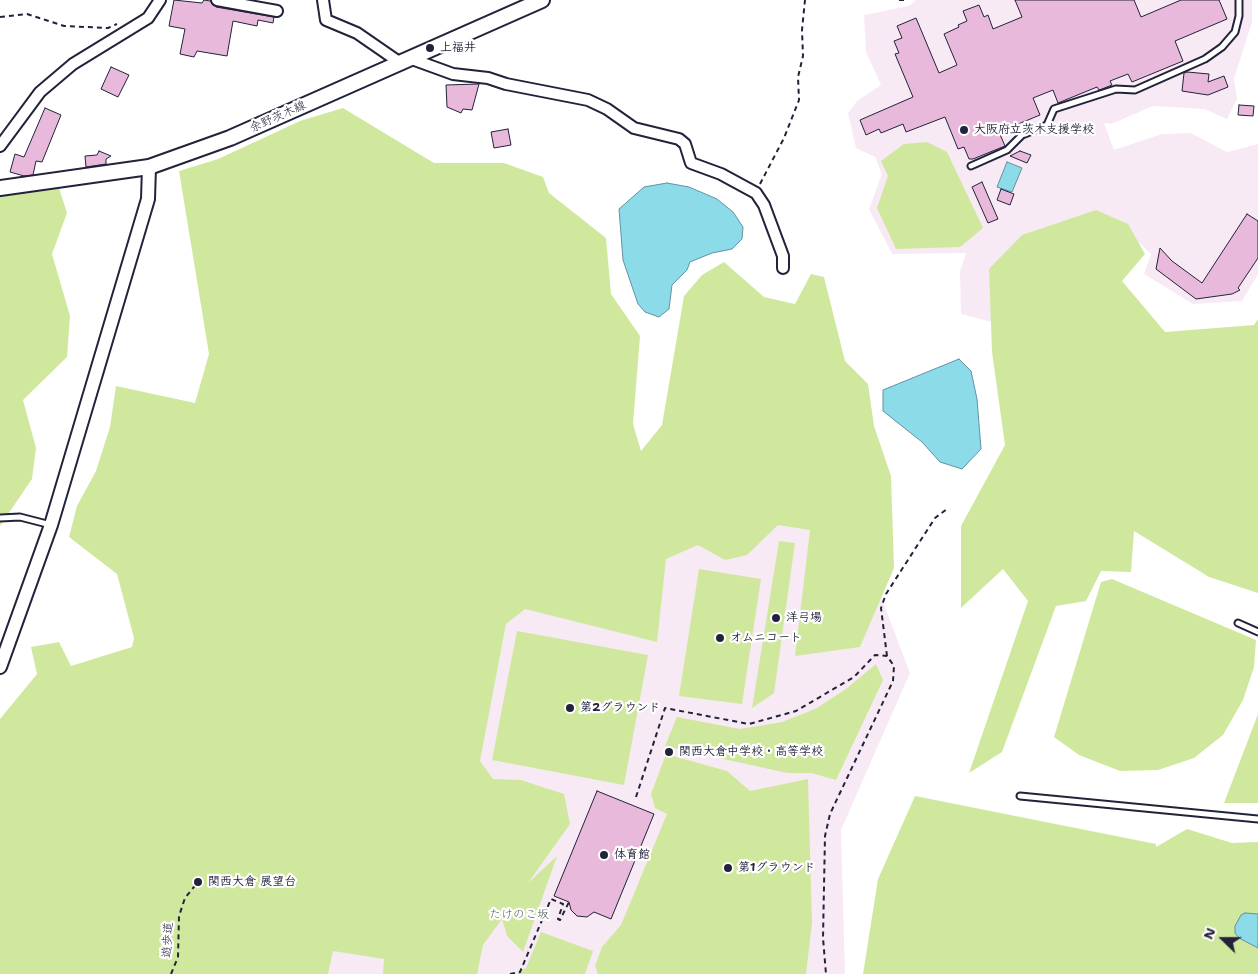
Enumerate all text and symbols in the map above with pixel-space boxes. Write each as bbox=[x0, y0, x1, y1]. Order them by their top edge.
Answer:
place label: 上福井 bbox=[440, 41, 476, 55]
marker: 上福井 bbox=[424, 42, 436, 54]
street label: 余野茨木線 bbox=[248, 98, 308, 136]
place label: 大阪府立茨木支援学校 bbox=[974, 123, 1094, 137]
marker: 大阪府立茨木支援学校 bbox=[958, 124, 970, 136]
place label: 洋弓場 bbox=[786, 611, 822, 625]
marker: 洋弓場 bbox=[770, 612, 782, 624]
place label: オムニコート bbox=[730, 631, 802, 645]
marker: オムニコート bbox=[714, 632, 726, 644]
place label: 第2グラウンド bbox=[580, 701, 660, 715]
marker: 第2グラウンド bbox=[564, 702, 576, 714]
place label: 関西大倉中学校・高等学校 bbox=[679, 745, 823, 759]
marker: 関西大倉中学校・高等学校 bbox=[663, 746, 675, 758]
place label: 体育館 bbox=[614, 848, 650, 862]
marker: 体育館 bbox=[598, 849, 610, 861]
place label: 第1グラウンド bbox=[738, 861, 815, 875]
marker: 第1グラウンド bbox=[722, 862, 734, 874]
place label: 関西大倉 展望台 bbox=[208, 875, 296, 889]
marker: 関西大倉 展望台 bbox=[192, 876, 204, 888]
park label: たけのこ坂 bbox=[489, 908, 549, 922]
north arrow bbox=[1198, 914, 1248, 964]
street label: 遊歩道 bbox=[160, 922, 176, 958]
text: N bbox=[1199, 925, 1220, 942]

